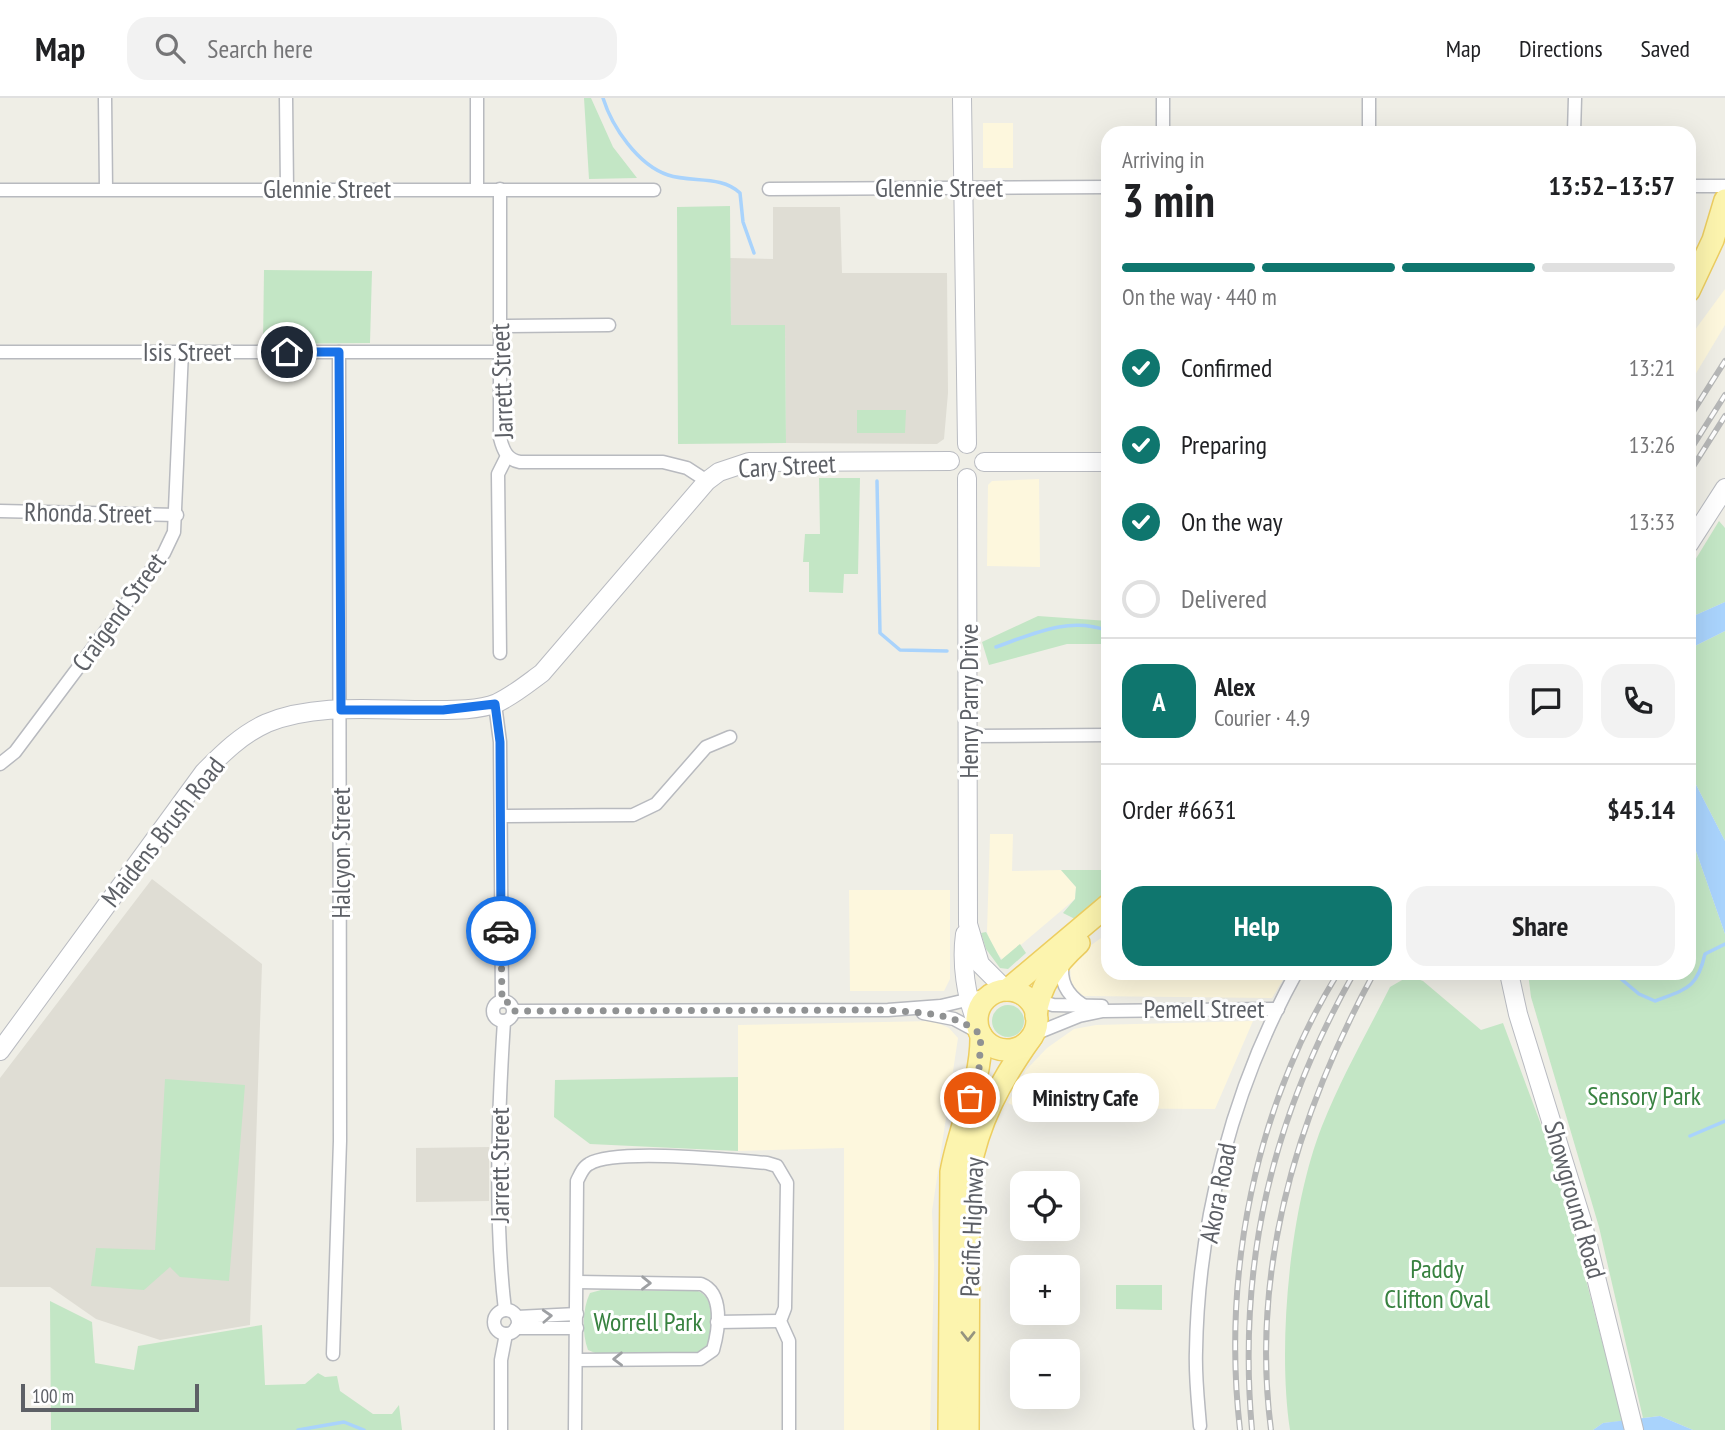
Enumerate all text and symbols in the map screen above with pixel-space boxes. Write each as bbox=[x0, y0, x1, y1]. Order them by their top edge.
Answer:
search box bbox=[127, 17, 617, 80]
text: Map bbox=[35, 27, 85, 70]
icon: search bbox=[151, 29, 189, 67]
text: Search here bbox=[207, 32, 313, 65]
text: Map bbox=[1446, 33, 1481, 64]
text: Directions bbox=[1519, 33, 1603, 64]
text: Saved bbox=[1641, 33, 1690, 64]
text: Arriving in bbox=[1122, 145, 1204, 174]
text: 13:52–13:57 bbox=[1548, 169, 1675, 202]
text: 3 min bbox=[1122, 170, 1215, 230]
street label: Glennie Street bbox=[875, 171, 1003, 204]
street label: Glennie Street bbox=[263, 172, 391, 205]
text: On the way · 440 m bbox=[1122, 282, 1277, 311]
pin bbox=[257, 322, 317, 382]
street label: Jarrett Street bbox=[483, 323, 520, 440]
icon: home bbox=[268, 333, 306, 371]
street label: Isis Street bbox=[143, 335, 231, 368]
icon: check bbox=[1122, 349, 1160, 387]
text: Confirmed bbox=[1181, 351, 1272, 384]
text: 13:21 bbox=[1629, 353, 1675, 382]
icon: check bbox=[1122, 426, 1160, 464]
text: Preparing bbox=[1181, 428, 1267, 461]
text: 13:26 bbox=[1629, 430, 1675, 459]
street label: Cary Street bbox=[737, 446, 836, 485]
street label: Rhonda Street bbox=[24, 495, 152, 530]
icon: check bbox=[1122, 503, 1160, 541]
text: On the way bbox=[1181, 505, 1283, 538]
text: 13:33 bbox=[1629, 507, 1675, 536]
street label: Craigend Street bbox=[64, 546, 173, 678]
text: Delivered bbox=[1181, 582, 1267, 615]
street label: Henry Parry Drive bbox=[952, 623, 985, 779]
button: chat bbox=[1509, 664, 1583, 738]
button: phone bbox=[1601, 664, 1675, 738]
text: Alex bbox=[1214, 670, 1255, 703]
text: A bbox=[1152, 685, 1166, 718]
text: Courier · 4.9 bbox=[1214, 703, 1310, 732]
street label: Maidens Brush Road bbox=[94, 750, 231, 913]
street label: Halcyon Street bbox=[324, 787, 357, 919]
text: Order #6631 bbox=[1122, 793, 1237, 826]
text: $45.14 bbox=[1607, 793, 1675, 826]
button: Help bbox=[1122, 886, 1392, 966]
button: Share bbox=[1406, 886, 1675, 966]
courier bbox=[466, 896, 536, 966]
icon: car bbox=[482, 912, 520, 950]
street label: Pemell Street bbox=[1144, 992, 1264, 1025]
pin bbox=[940, 1068, 1000, 1128]
callout: Ministry Cafe bbox=[1012, 1074, 1159, 1122]
icon: bag bbox=[951, 1079, 989, 1117]
park label: Sensory Park bbox=[1587, 1079, 1701, 1112]
text: Ministry Cafe bbox=[1032, 1083, 1139, 1112]
street label: Jarrett Street bbox=[483, 1107, 516, 1224]
street label: Showground Road bbox=[1537, 1117, 1614, 1282]
street label: Akora Road bbox=[1192, 1140, 1243, 1246]
street label: Pacific Highway bbox=[953, 1156, 990, 1297]
map controls bbox=[1010, 1171, 1080, 1409]
button: locate bbox=[1010, 1171, 1080, 1241]
park label: Paddy Clifton Oval bbox=[1384, 1252, 1490, 1315]
button: + bbox=[1010, 1255, 1080, 1325]
one-way arrow bbox=[641, 1276, 652, 1291]
park label: Worrell Park bbox=[593, 1305, 703, 1338]
one-way arrow bbox=[542, 1308, 553, 1323]
one-way arrow bbox=[960, 1331, 976, 1342]
button: − bbox=[1010, 1339, 1080, 1409]
one-way arrow bbox=[612, 1352, 623, 1367]
scale bar bbox=[21, 1381, 200, 1413]
text: 100 m bbox=[32, 1384, 74, 1408]

